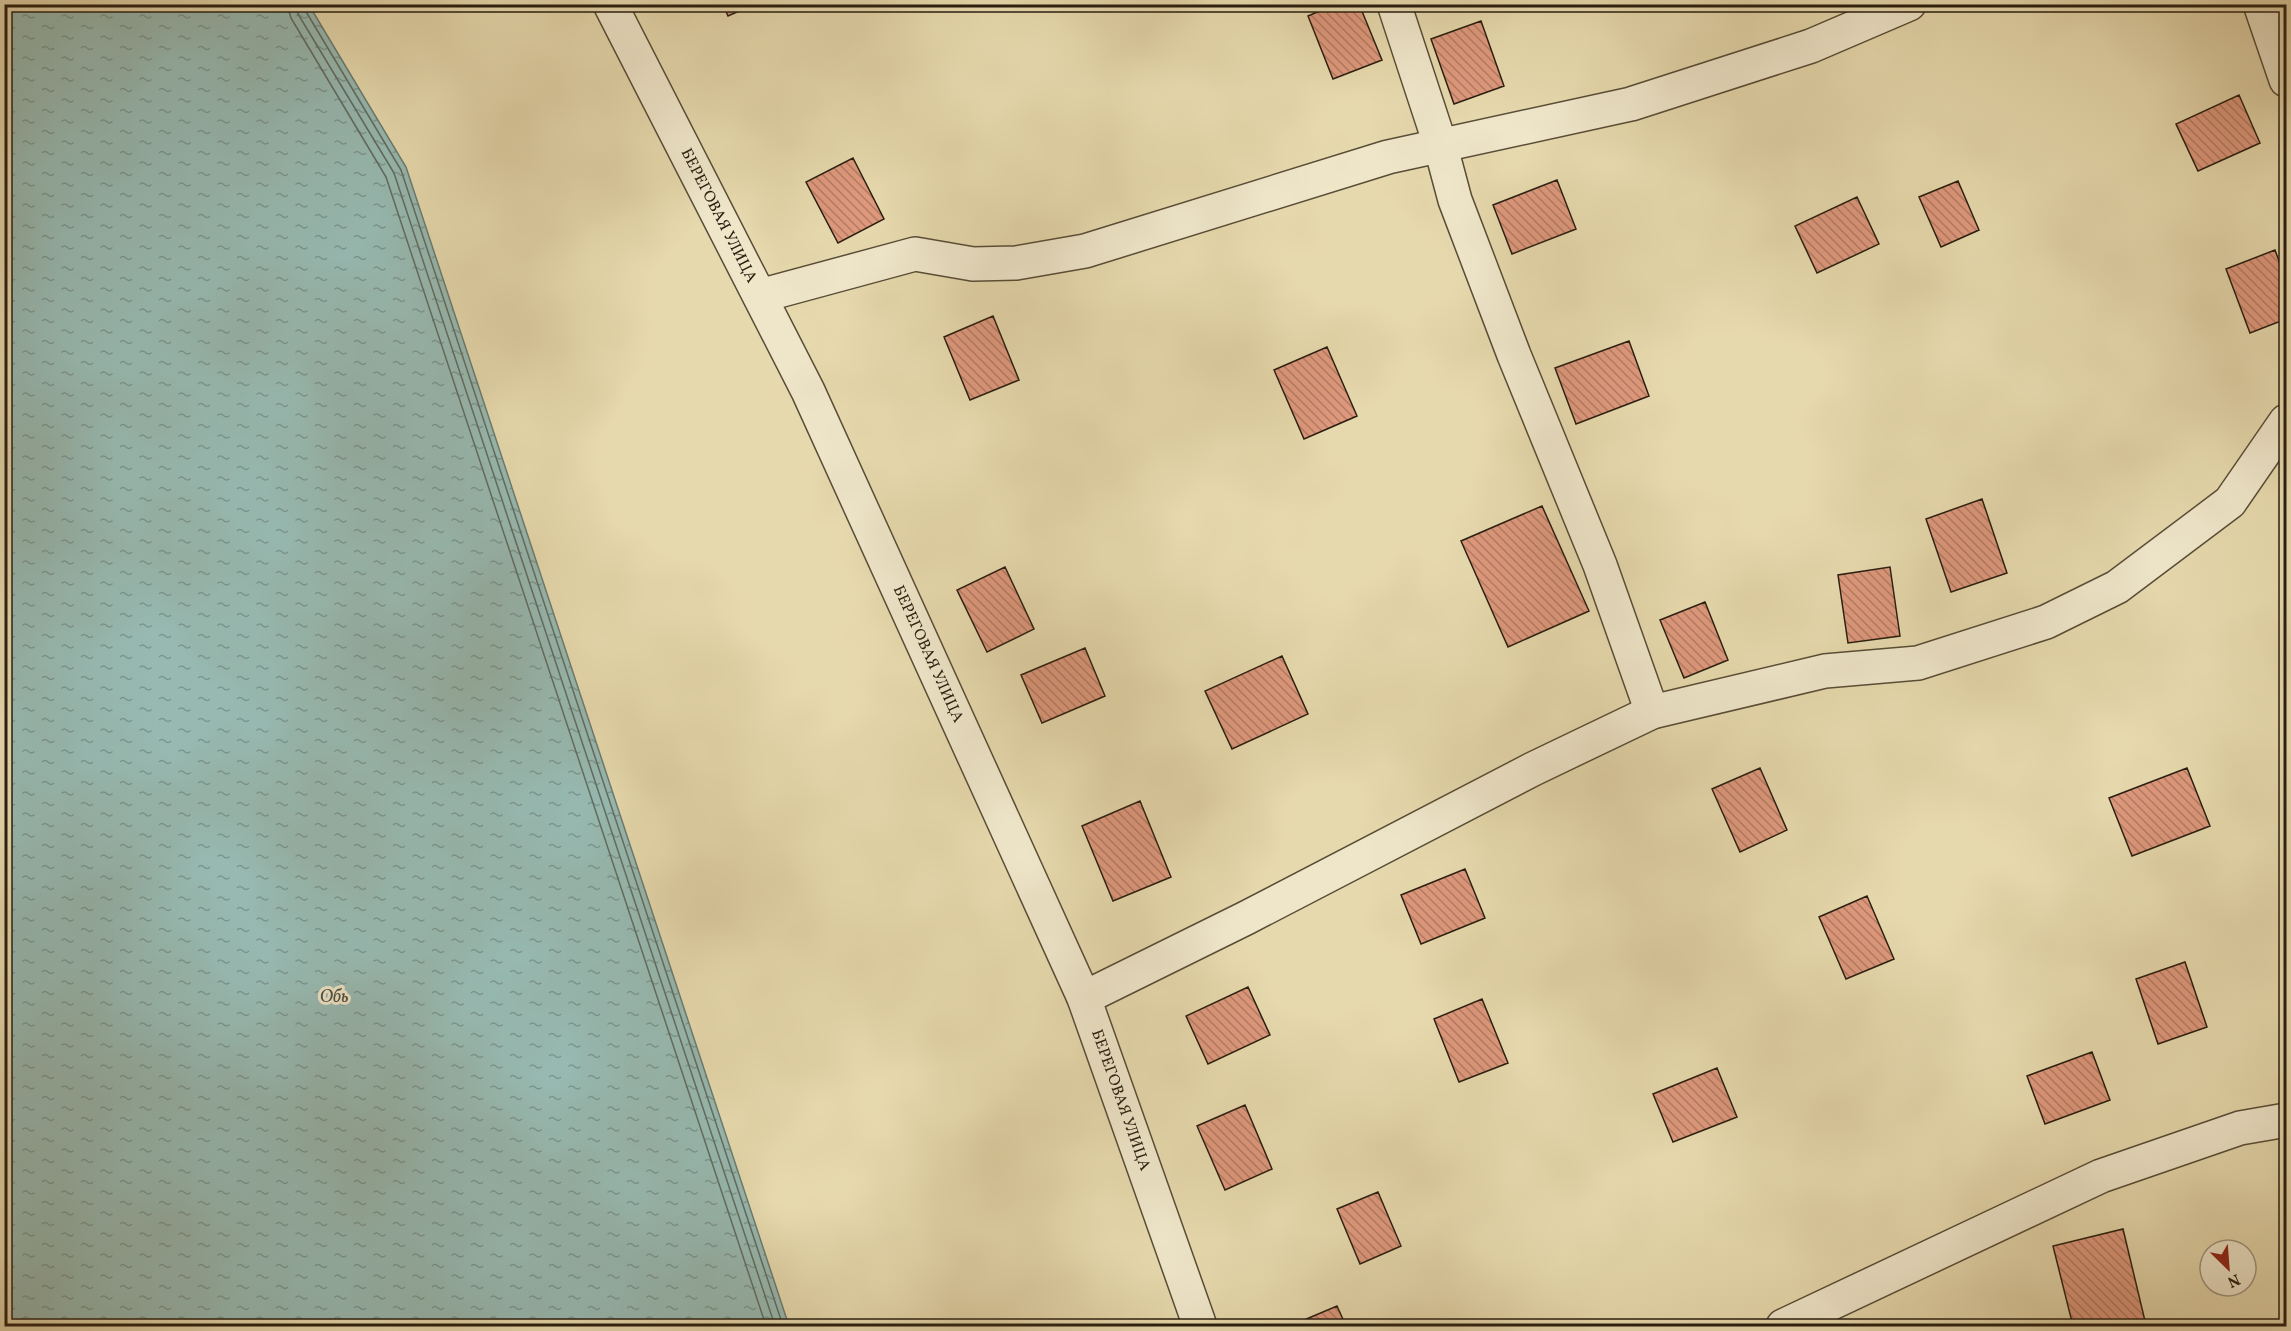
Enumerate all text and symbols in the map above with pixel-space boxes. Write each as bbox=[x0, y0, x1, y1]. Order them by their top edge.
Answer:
street label: БЕРЕГОВАЯ УЛИЦА bbox=[675, 145, 762, 287]
street label: БЕРЕГОВАЯ УЛИЦА bbox=[887, 582, 969, 727]
water label: Обь bbox=[320, 985, 349, 1010]
street label: БЕРЕГОВАЯ УЛИЦА bbox=[1085, 1027, 1155, 1174]
north arrow bbox=[2198, 1238, 2258, 1298]
text: N bbox=[2223, 1267, 2243, 1292]

